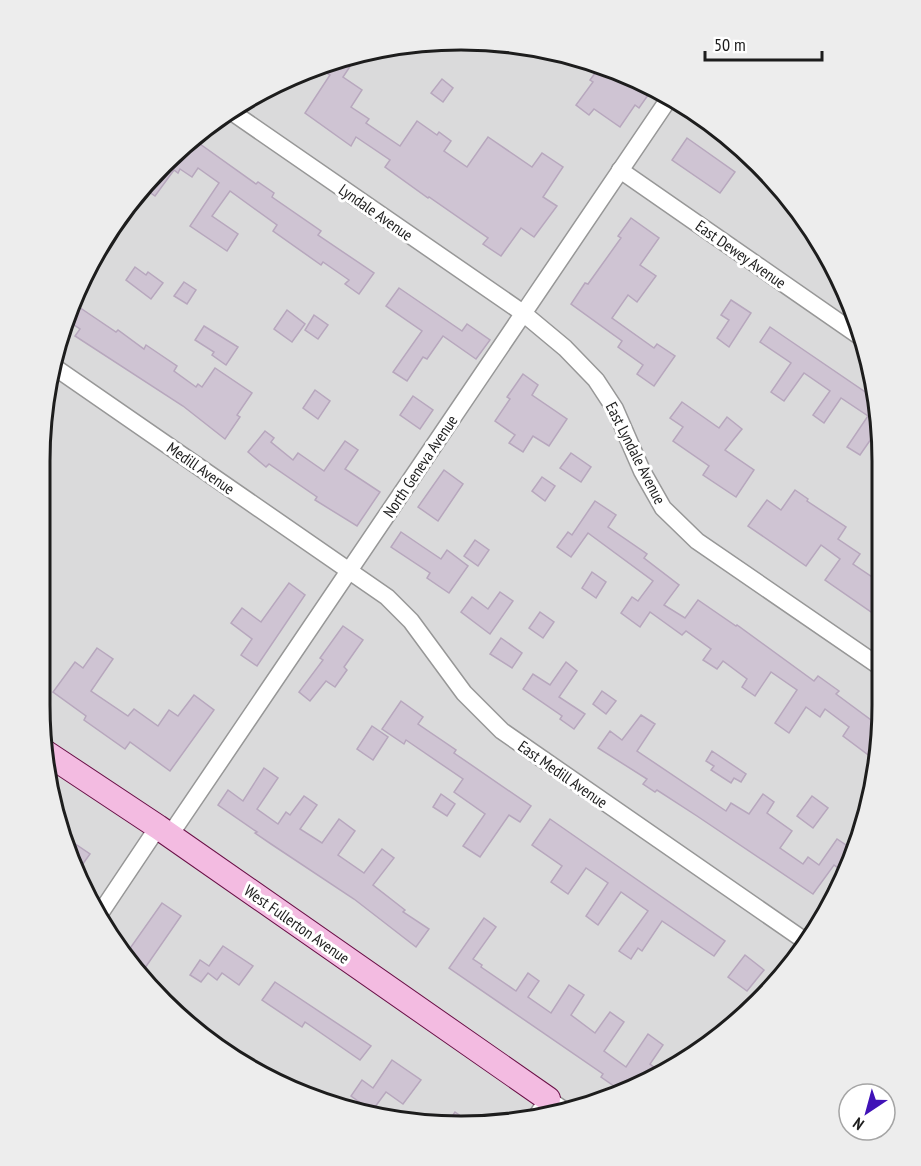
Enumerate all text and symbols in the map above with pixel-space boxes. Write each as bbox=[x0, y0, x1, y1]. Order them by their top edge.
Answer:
scale bar bbox=[705, 24, 822, 62]
text: 50 m bbox=[714, 33, 746, 56]
street label: Lyndale Avenue bbox=[335, 179, 417, 245]
street label: East Dewey Avenue bbox=[692, 215, 790, 293]
street label: East Lyndale Avenue bbox=[602, 399, 670, 507]
street label: North Geneva Avenue bbox=[378, 411, 462, 521]
street label: Medill Avenue bbox=[163, 437, 239, 499]
street label: East Medill Avenue bbox=[514, 736, 612, 812]
street label: West Fullerton Avenue bbox=[240, 880, 354, 968]
north arrow bbox=[837, 1082, 897, 1142]
text: N bbox=[849, 1114, 868, 1135]

